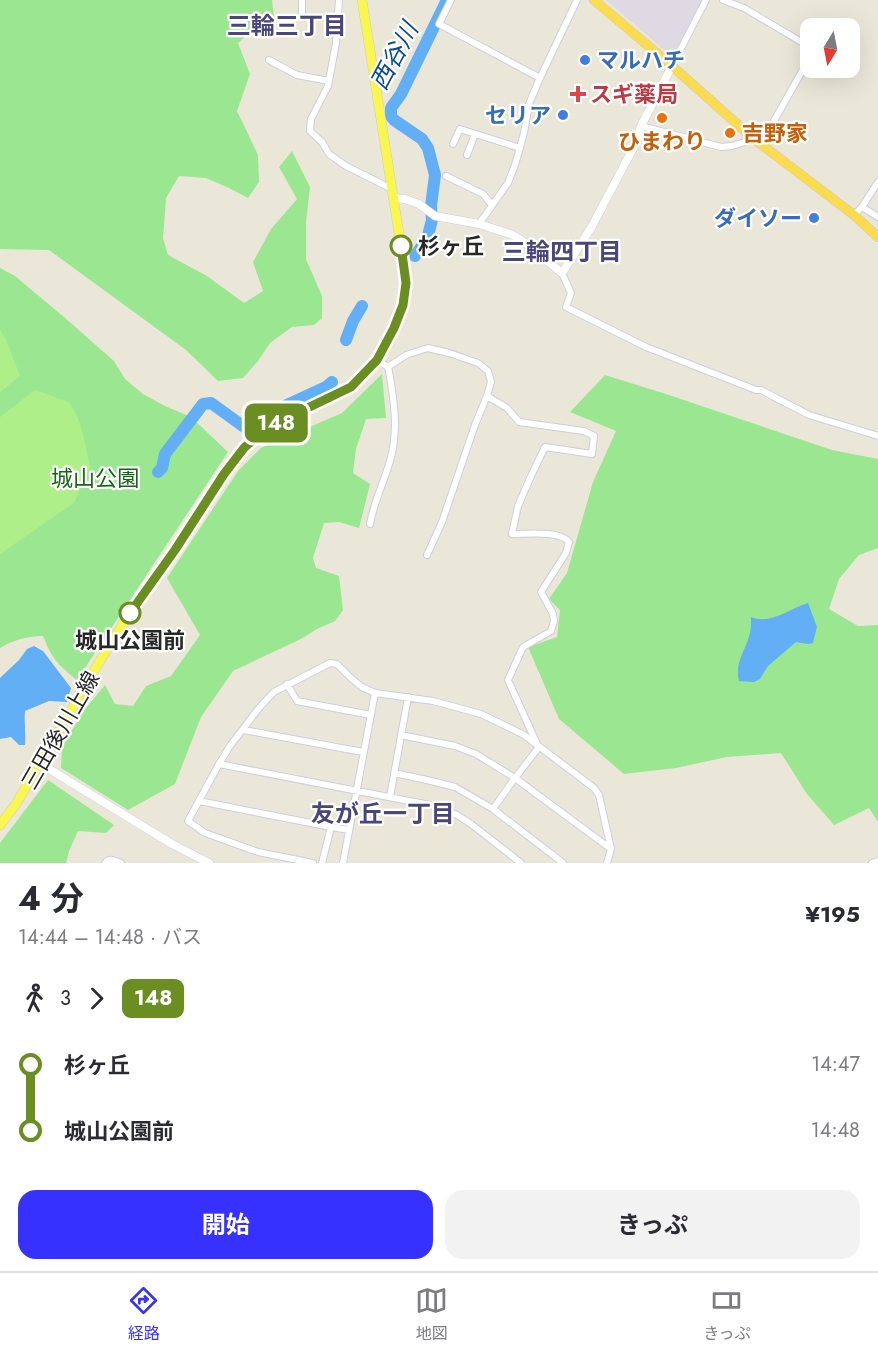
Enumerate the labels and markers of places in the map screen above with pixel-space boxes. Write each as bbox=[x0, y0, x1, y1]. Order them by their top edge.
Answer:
place label: マルハチ bbox=[597, 44, 685, 76]
marker: マルハチ bbox=[578, 53, 592, 67]
place label: スギ薬局 bbox=[590, 78, 678, 110]
marker: スギ薬局 bbox=[571, 87, 585, 101]
place label: セリア bbox=[485, 99, 551, 131]
marker: セリア bbox=[556, 108, 570, 122]
marker: ひまわり bbox=[655, 111, 669, 125]
place label: 吉野家 bbox=[742, 117, 808, 149]
place label: ひまわり bbox=[618, 125, 706, 157]
marker: 吉野家 bbox=[723, 126, 737, 140]
place label: ダイソー bbox=[714, 202, 802, 234]
marker: ダイソー bbox=[807, 211, 821, 225]
place label: 杉ヶ丘 bbox=[418, 230, 484, 262]
marker: 杉ヶ丘 bbox=[390, 235, 412, 257]
marker: 城山公園前 bbox=[119, 602, 141, 624]
place label: 城山公園前 bbox=[75, 624, 185, 656]

